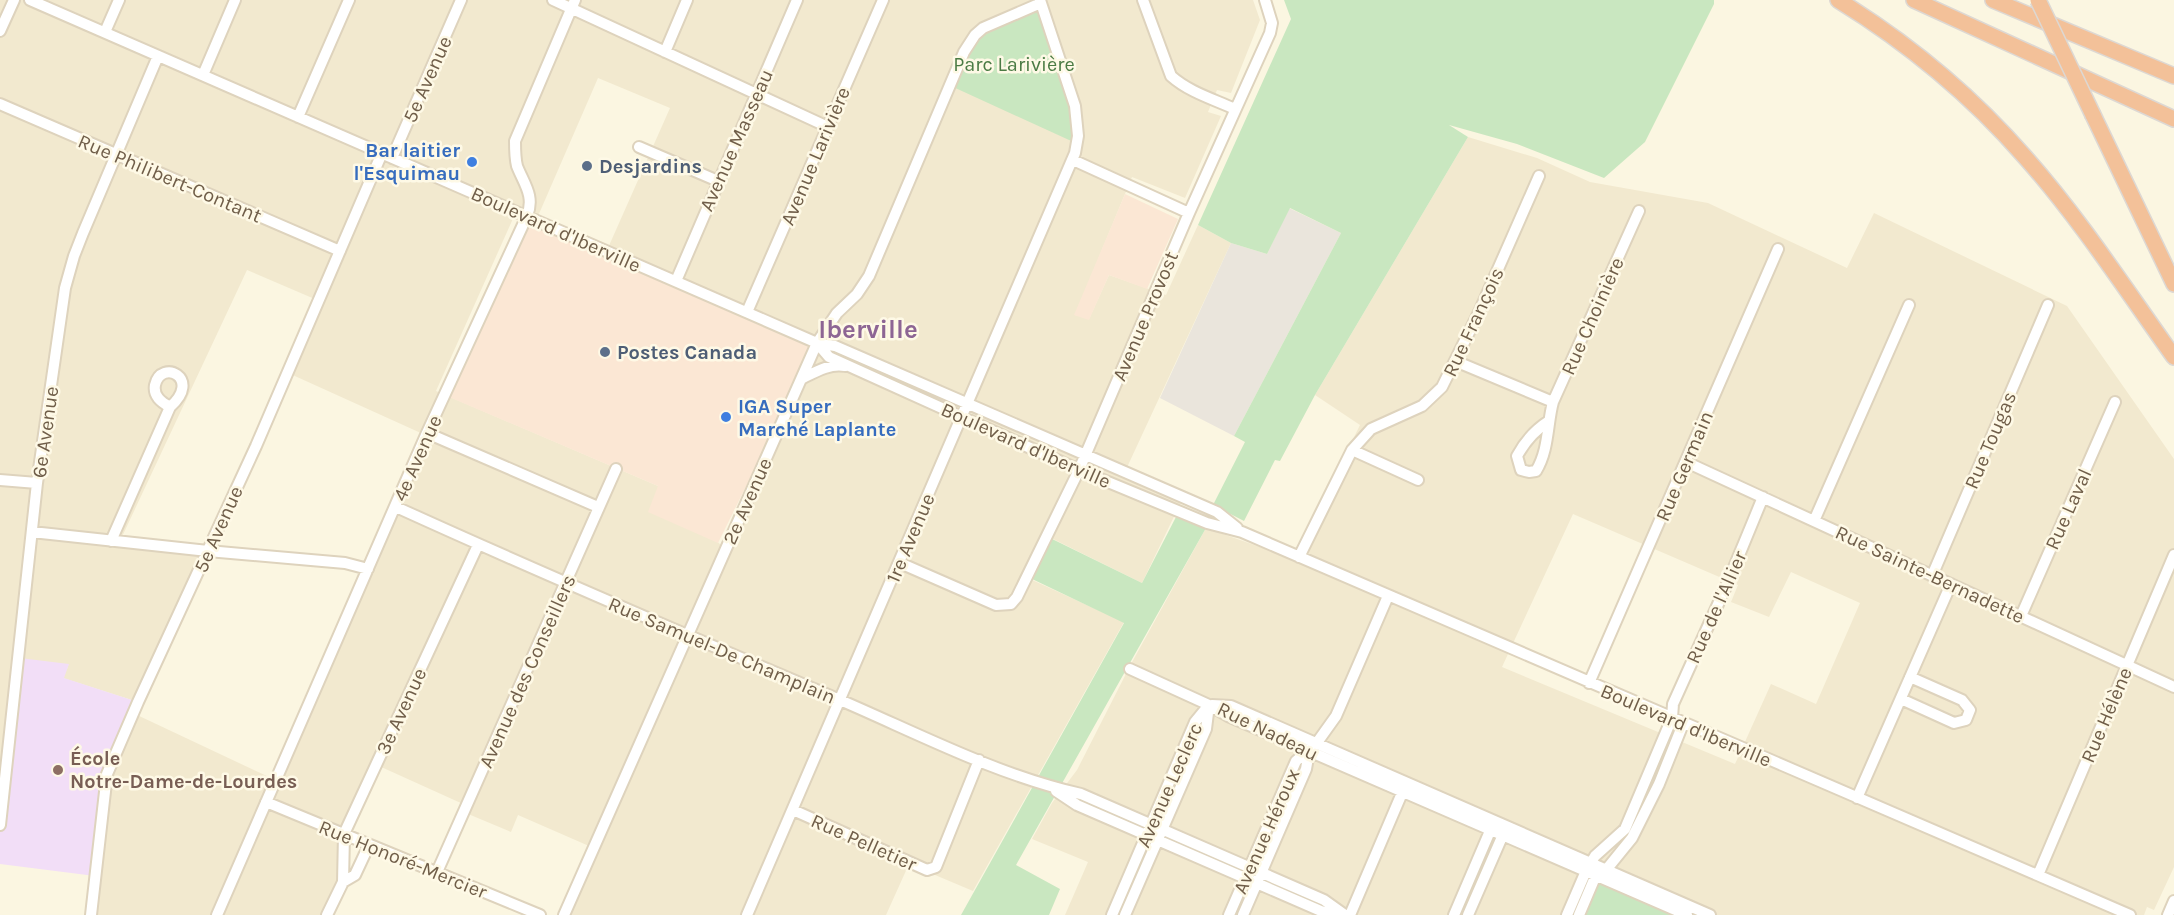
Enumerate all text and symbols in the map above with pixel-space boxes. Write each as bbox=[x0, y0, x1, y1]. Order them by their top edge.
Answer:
street label: 5e Avenue bbox=[398, 32, 457, 126]
park label: Parc Larivière bbox=[953, 53, 1075, 76]
street label: Avenue Masseau bbox=[695, 66, 778, 215]
street label: Avenue Larivière bbox=[776, 84, 855, 229]
street label: Rue Philibert-Contant bbox=[75, 129, 266, 228]
place label: Bar laitier l'Esquimau bbox=[354, 139, 460, 185]
marker: Bar laitier l'Esquimau bbox=[465, 155, 479, 169]
place label: Desjardins bbox=[599, 155, 702, 178]
marker: Desjardins bbox=[580, 159, 594, 173]
street label: Boulevard d'Iberville bbox=[467, 182, 644, 277]
street label: Avenue Provost bbox=[1108, 247, 1183, 385]
street label: Rue Choinière bbox=[1556, 254, 1629, 379]
street label: Rue François bbox=[1438, 264, 1509, 380]
district label: Iberville bbox=[818, 314, 918, 345]
place label: Postes Canada bbox=[617, 341, 757, 364]
marker: Postes Canada bbox=[598, 345, 612, 359]
street label: 6e Avenue bbox=[28, 385, 63, 479]
street label: Rue Tougas bbox=[1960, 388, 2021, 492]
place label: IGA Super Marché Laplante bbox=[738, 395, 896, 441]
street label: Boulevard d'Iberville bbox=[937, 398, 1114, 493]
street label: Rue Germain bbox=[1651, 408, 1718, 525]
marker: IGA Super Marché Laplante bbox=[719, 410, 733, 424]
street label: 4e Avenue bbox=[388, 411, 447, 505]
street label: 2e Avenue bbox=[718, 454, 777, 548]
street label: Rue Laval bbox=[2040, 465, 2097, 553]
street label: 5e Avenue bbox=[189, 482, 248, 576]
street label: 1re Avenue bbox=[881, 490, 940, 586]
street label: Rue Sainte-Bernadette bbox=[1832, 521, 2028, 628]
street label: Rue de l'Allier bbox=[1681, 547, 1752, 667]
street label: Avenue des Conseillers bbox=[474, 571, 581, 771]
street label: Rue Samuel-De Champlain bbox=[605, 592, 839, 709]
street label: 3e Avenue bbox=[371, 664, 431, 758]
street label: Rue Hélène bbox=[2076, 664, 2137, 766]
street label: Boulevard d'Iberville bbox=[1597, 679, 1775, 772]
street label: Rue Nadeau bbox=[1214, 697, 1322, 766]
street label: Avenue Leclerc bbox=[1132, 719, 1207, 851]
place label: École Notre-Dame-de-Lourdes bbox=[70, 745, 297, 793]
marker: École Notre-Dame-de-Lourdes bbox=[51, 763, 65, 777]
street label: Avenue Héroux bbox=[1229, 765, 1304, 897]
street label: Rue Pelletier bbox=[807, 809, 921, 876]
street label: Rue Honoré-Mercier bbox=[315, 815, 491, 904]

